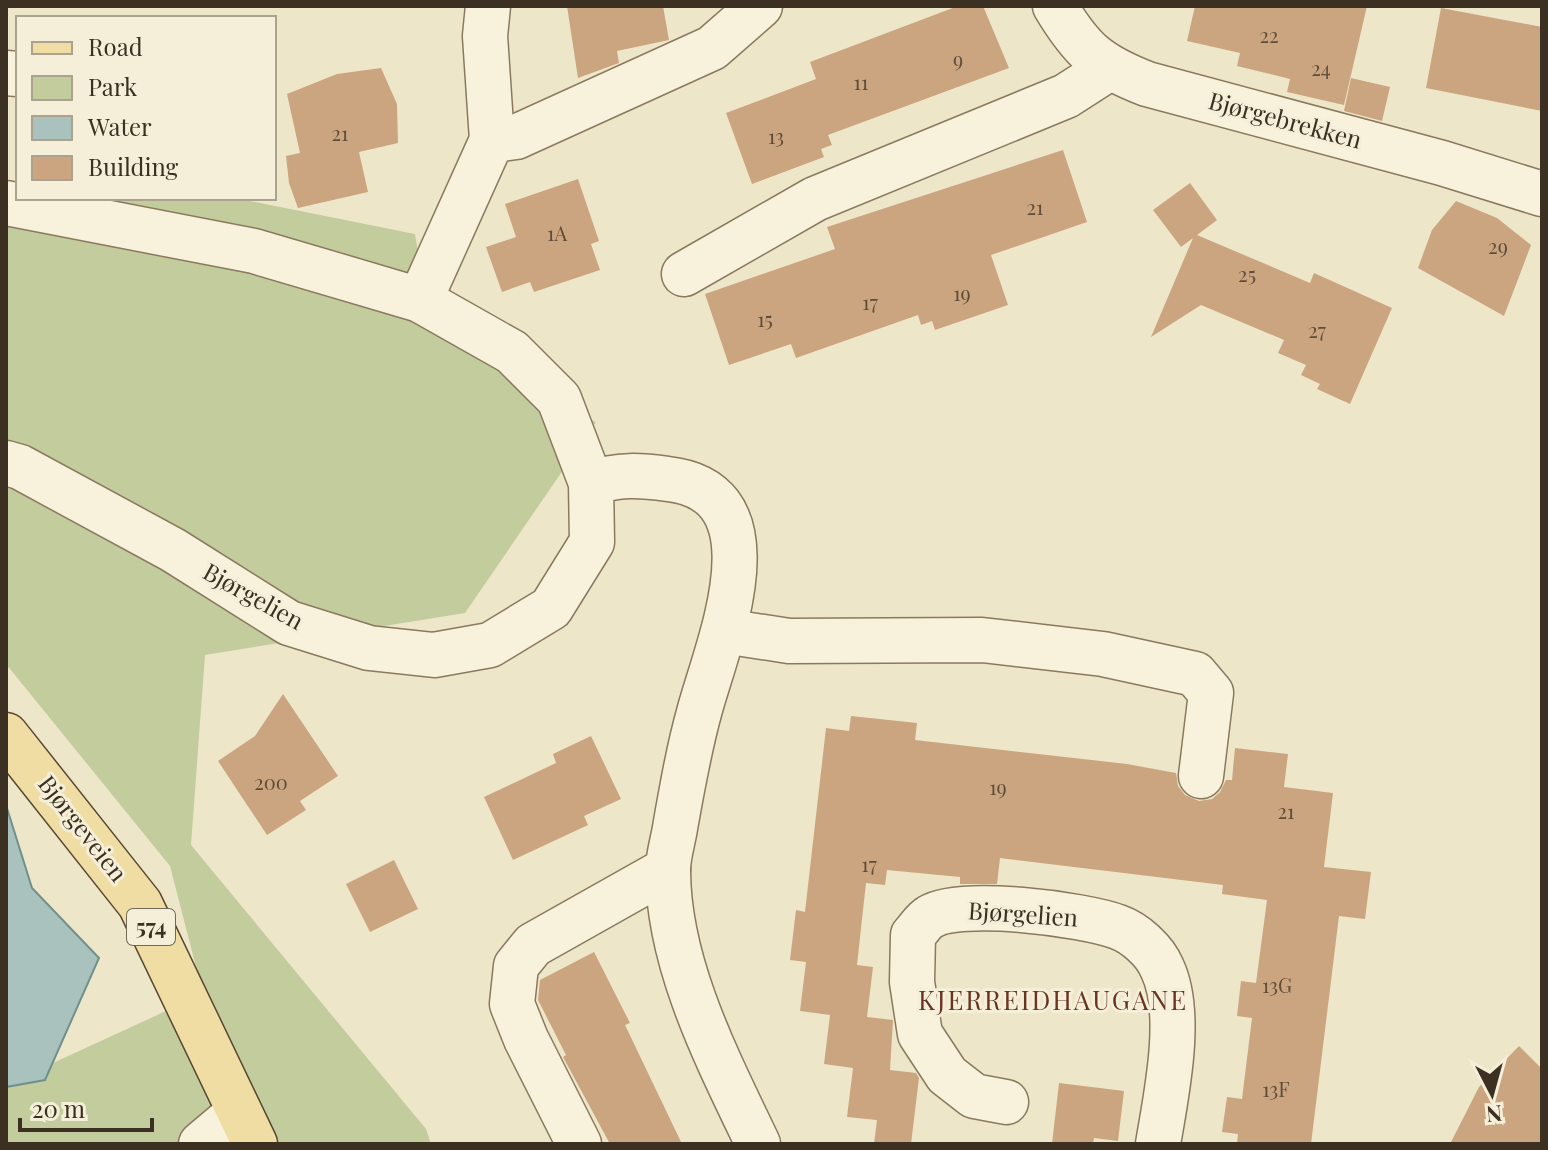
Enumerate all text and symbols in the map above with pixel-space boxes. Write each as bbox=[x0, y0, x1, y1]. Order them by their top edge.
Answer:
legend bbox=[16, 16, 276, 200]
house number: 22 bbox=[1259, 21, 1279, 48]
text: Road bbox=[88, 30, 143, 62]
house number: 9 bbox=[953, 45, 963, 72]
house number: 24 bbox=[1311, 54, 1331, 81]
house number: 11 bbox=[854, 68, 868, 95]
text: Park bbox=[88, 70, 138, 102]
street label: Bjørgebrekken bbox=[1206, 83, 1365, 155]
text: Water bbox=[87, 110, 152, 142]
house number: 21 bbox=[332, 119, 348, 146]
house number: 13 bbox=[768, 122, 784, 149]
text: Building bbox=[88, 150, 179, 182]
house number: 21 bbox=[1027, 193, 1043, 220]
house number: 1A bbox=[547, 219, 567, 246]
house number: 29 bbox=[1488, 232, 1508, 259]
house number: 25 bbox=[1238, 260, 1256, 287]
house number: 19 bbox=[953, 279, 971, 306]
house number: 17 bbox=[862, 288, 878, 315]
house number: 15 bbox=[757, 305, 773, 332]
house number: 27 bbox=[1308, 316, 1326, 343]
street label: Bjørgelien bbox=[198, 555, 310, 636]
street label: Bjørgeveien bbox=[32, 768, 135, 888]
house number: 200 bbox=[254, 768, 288, 795]
house number: 19 bbox=[989, 773, 1007, 800]
house number: 21 bbox=[1278, 797, 1294, 824]
house number: 17 bbox=[861, 850, 877, 877]
street label: Bjørgelien bbox=[967, 893, 1079, 933]
road number: 574 bbox=[127, 909, 175, 945]
house number: 13G bbox=[1262, 971, 1292, 998]
district label: KJERREIDHAUGANE bbox=[918, 982, 1188, 1017]
north arrow bbox=[1452, 1054, 1532, 1134]
house number: 13F bbox=[1262, 1075, 1290, 1102]
scale bar bbox=[20, 1082, 152, 1132]
text: 20 m bbox=[32, 1092, 85, 1124]
text: N bbox=[1485, 1099, 1504, 1131]

